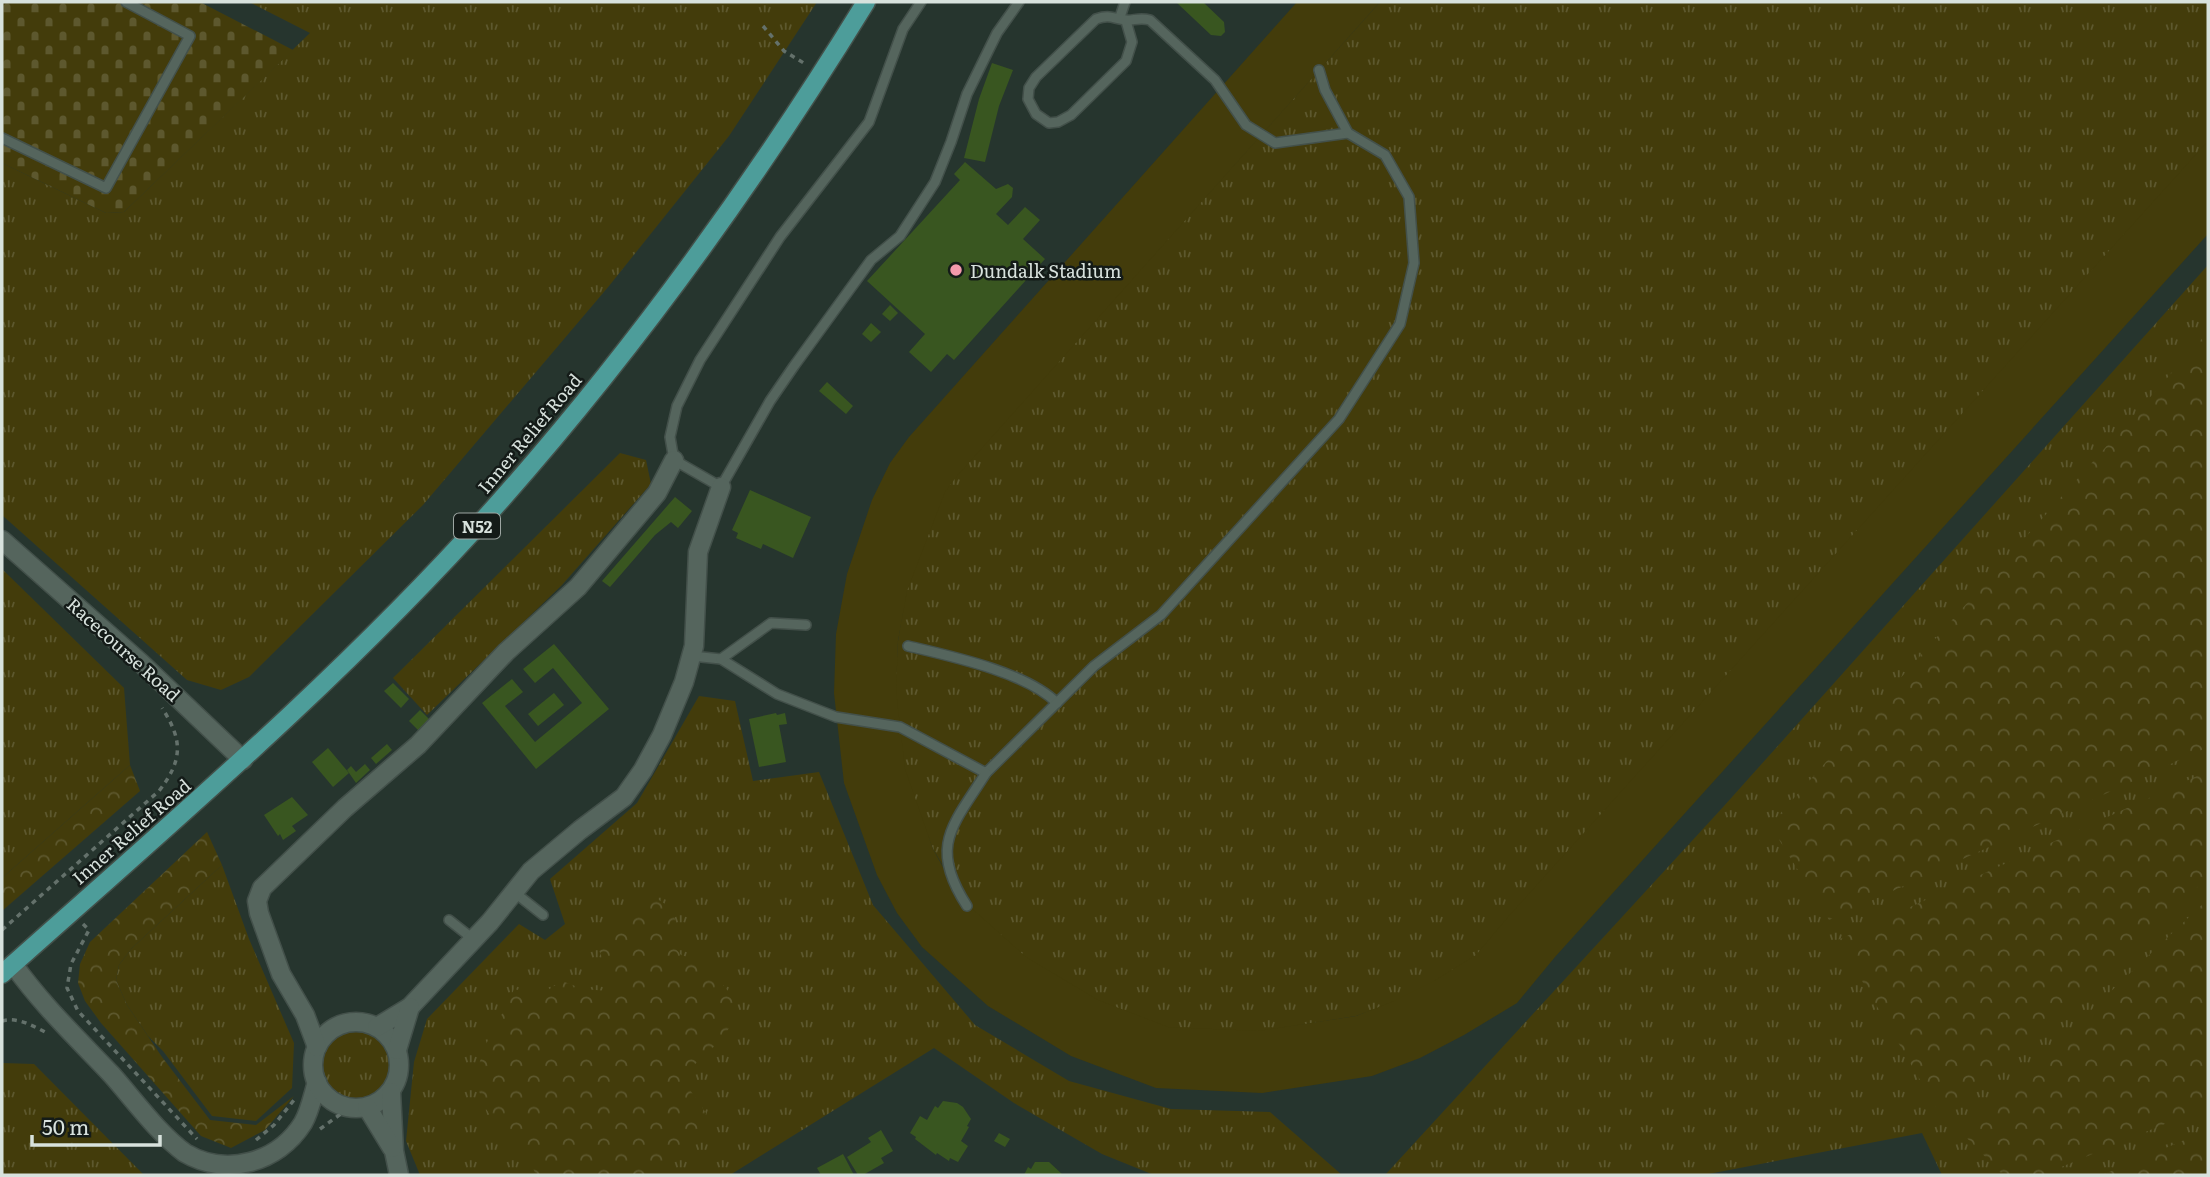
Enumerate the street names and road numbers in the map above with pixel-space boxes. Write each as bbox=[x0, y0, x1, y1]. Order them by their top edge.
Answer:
street label: Inner Relief Road bbox=[471, 367, 587, 499]
road number: N52 bbox=[454, 513, 500, 538]
street label: Racecourse Road bbox=[61, 591, 187, 707]
street label: Inner Relief Road bbox=[66, 772, 196, 890]

